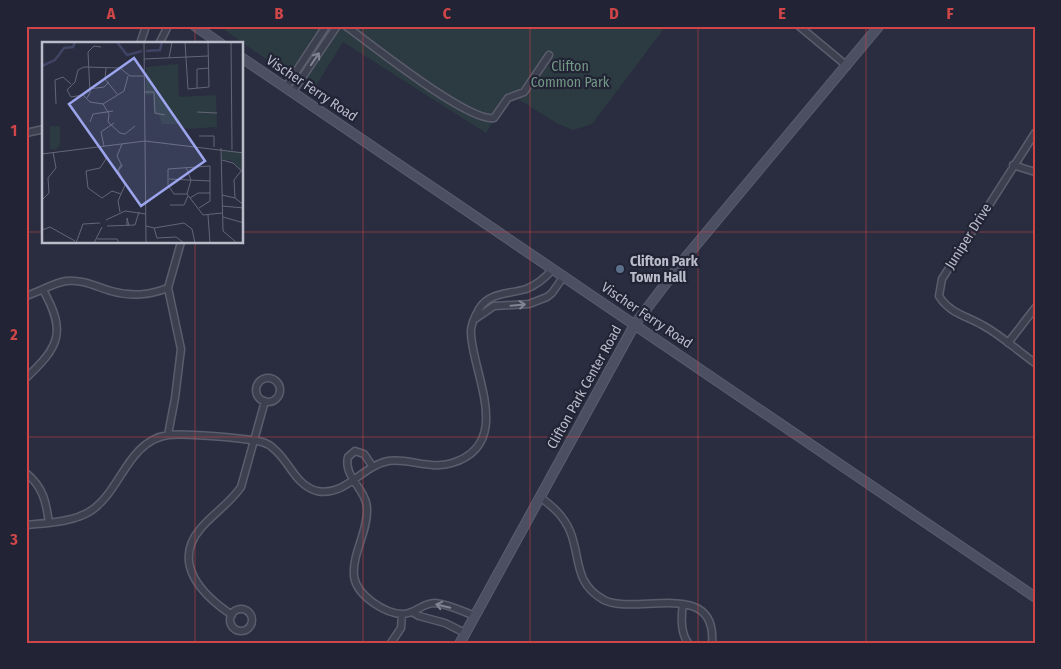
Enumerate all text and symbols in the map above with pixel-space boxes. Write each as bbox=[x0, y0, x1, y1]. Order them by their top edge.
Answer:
text: A bbox=[106, 4, 116, 23]
text: B bbox=[275, 4, 284, 23]
text: C bbox=[443, 4, 452, 23]
text: D bbox=[609, 4, 619, 23]
text: E bbox=[778, 4, 786, 23]
text: F bbox=[946, 4, 954, 23]
inset map bbox=[42, 42, 244, 244]
street label: Vischer Ferry Road bbox=[263, 52, 360, 125]
one-way arrow bbox=[310, 52, 320, 66]
park label: Clifton Common Park bbox=[531, 58, 610, 91]
text: 1 bbox=[11, 121, 17, 140]
street label: Juniper Drive bbox=[942, 200, 995, 272]
place label: Clifton Park Town Hall bbox=[630, 253, 699, 286]
marker: Clifton Park Town Hall bbox=[614, 263, 626, 275]
street label: Vischer Ferry Road bbox=[598, 279, 695, 352]
one-way arrow bbox=[510, 300, 526, 310]
street label: Clifton Park Center Road bbox=[543, 322, 625, 452]
text: 2 bbox=[9, 325, 18, 344]
text: 3 bbox=[9, 530, 18, 549]
one-way arrow bbox=[435, 600, 451, 610]

